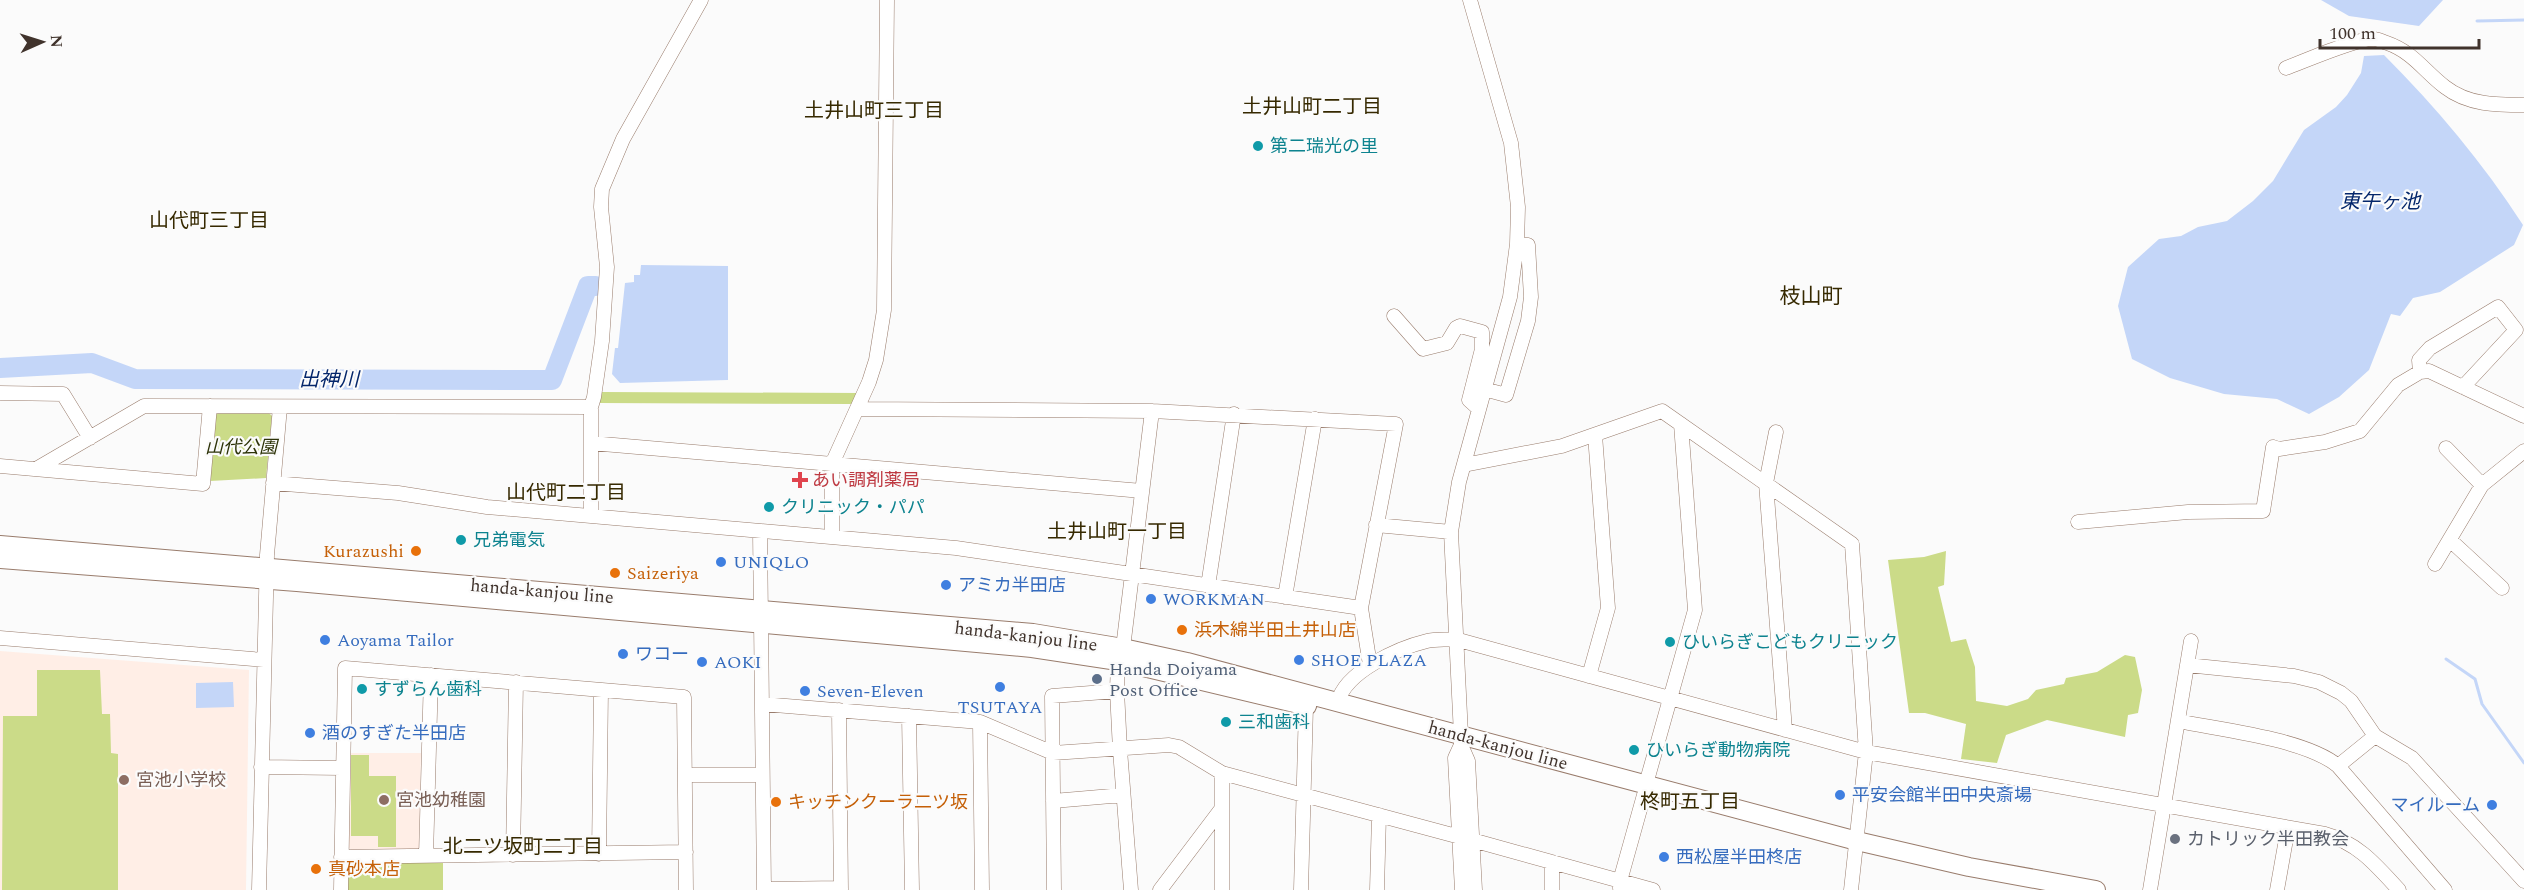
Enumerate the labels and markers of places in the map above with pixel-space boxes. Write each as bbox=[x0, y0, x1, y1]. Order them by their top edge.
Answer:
place label: 第二瑞光の里 bbox=[1270, 133, 1378, 160]
marker: 第二瑞光の里 bbox=[1251, 139, 1265, 153]
place label: あい調剤薬局 bbox=[812, 467, 920, 494]
marker: あい調剤薬局 bbox=[793, 473, 807, 487]
place label: クリニック・パパ bbox=[781, 494, 925, 521]
marker: クリニック・パパ bbox=[762, 500, 776, 514]
place label: 兄弟電気 bbox=[473, 527, 545, 554]
marker: 兄弟電気 bbox=[454, 533, 468, 547]
place label: Kurazushi bbox=[323, 538, 404, 565]
marker: Kurazushi bbox=[409, 544, 423, 558]
place label: UNIQLO bbox=[733, 549, 809, 576]
marker: UNIQLO bbox=[714, 555, 728, 569]
place label: Saizeriya bbox=[627, 560, 699, 587]
marker: Saizeriya bbox=[608, 566, 622, 580]
place label: アミカ半田店 bbox=[958, 572, 1066, 599]
marker: アミカ半田店 bbox=[939, 578, 953, 592]
place label: WORKMAN bbox=[1163, 586, 1265, 613]
marker: WORKMAN bbox=[1144, 592, 1158, 606]
place label: 浜木綿半田土井山店 bbox=[1194, 617, 1356, 644]
marker: 浜木綿半田土井山店 bbox=[1175, 623, 1189, 637]
place label: Aoyama Tailor bbox=[337, 627, 454, 654]
place label: ひいらぎこどもクリニック bbox=[1682, 629, 1898, 656]
marker: Aoyama Tailor bbox=[318, 633, 332, 647]
marker: ひいらぎこどもクリニック bbox=[1663, 635, 1677, 649]
place label: ワコー bbox=[635, 641, 689, 668]
marker: ワコー bbox=[616, 647, 630, 661]
place label: SHOE PLAZA bbox=[1311, 647, 1427, 674]
place label: AOKI bbox=[714, 649, 761, 676]
marker: SHOE PLAZA bbox=[1292, 653, 1306, 667]
marker: AOKI bbox=[695, 655, 709, 669]
place label: Handa Doiyama Post Office bbox=[1109, 656, 1237, 704]
marker: Handa Doiyama Post Office bbox=[1090, 672, 1104, 686]
place label: すずらん歯科 bbox=[374, 676, 482, 703]
place label: Seven-Eleven bbox=[817, 678, 924, 705]
marker: TSUTAYA bbox=[993, 680, 1007, 694]
marker: すずらん歯科 bbox=[355, 682, 369, 696]
marker: Seven-Eleven bbox=[798, 684, 812, 698]
place label: TSUTAYA bbox=[958, 694, 1042, 721]
place label: 三和歯科 bbox=[1238, 709, 1310, 736]
marker: 三和歯科 bbox=[1219, 715, 1233, 729]
place label: 酒のすぎた半田店 bbox=[322, 720, 466, 747]
marker: 酒のすぎた半田店 bbox=[303, 726, 317, 740]
place label: ひいらぎ動物病院 bbox=[1646, 737, 1790, 764]
marker: ひいらぎ動物病院 bbox=[1627, 743, 1641, 757]
place label: 宮池小学校 bbox=[136, 767, 226, 794]
marker: 宮池小学校 bbox=[117, 773, 131, 787]
place label: 平安会館半田中央斎場 bbox=[1852, 782, 2032, 809]
place label: 宮池幼稚園 bbox=[396, 787, 486, 814]
marker: 平安会館半田中央斎場 bbox=[1833, 788, 1847, 802]
place label: キッチンクーラ二ツ坂 bbox=[788, 789, 968, 816]
place label: マイルーム bbox=[2391, 792, 2480, 819]
marker: 宮池幼稚園 bbox=[377, 793, 391, 807]
marker: キッチンクーラ二ツ坂 bbox=[769, 795, 783, 809]
marker: マイルーム bbox=[2485, 798, 2499, 812]
place label: カトリック半田教会 bbox=[2187, 826, 2349, 853]
marker: カトリック半田教会 bbox=[2168, 832, 2182, 846]
place label: 西松屋半田柊店 bbox=[1676, 844, 1802, 871]
marker: 西松屋半田柊店 bbox=[1657, 850, 1671, 864]
place label: 真砂本店 bbox=[328, 856, 400, 883]
marker: 真砂本店 bbox=[309, 862, 323, 876]

